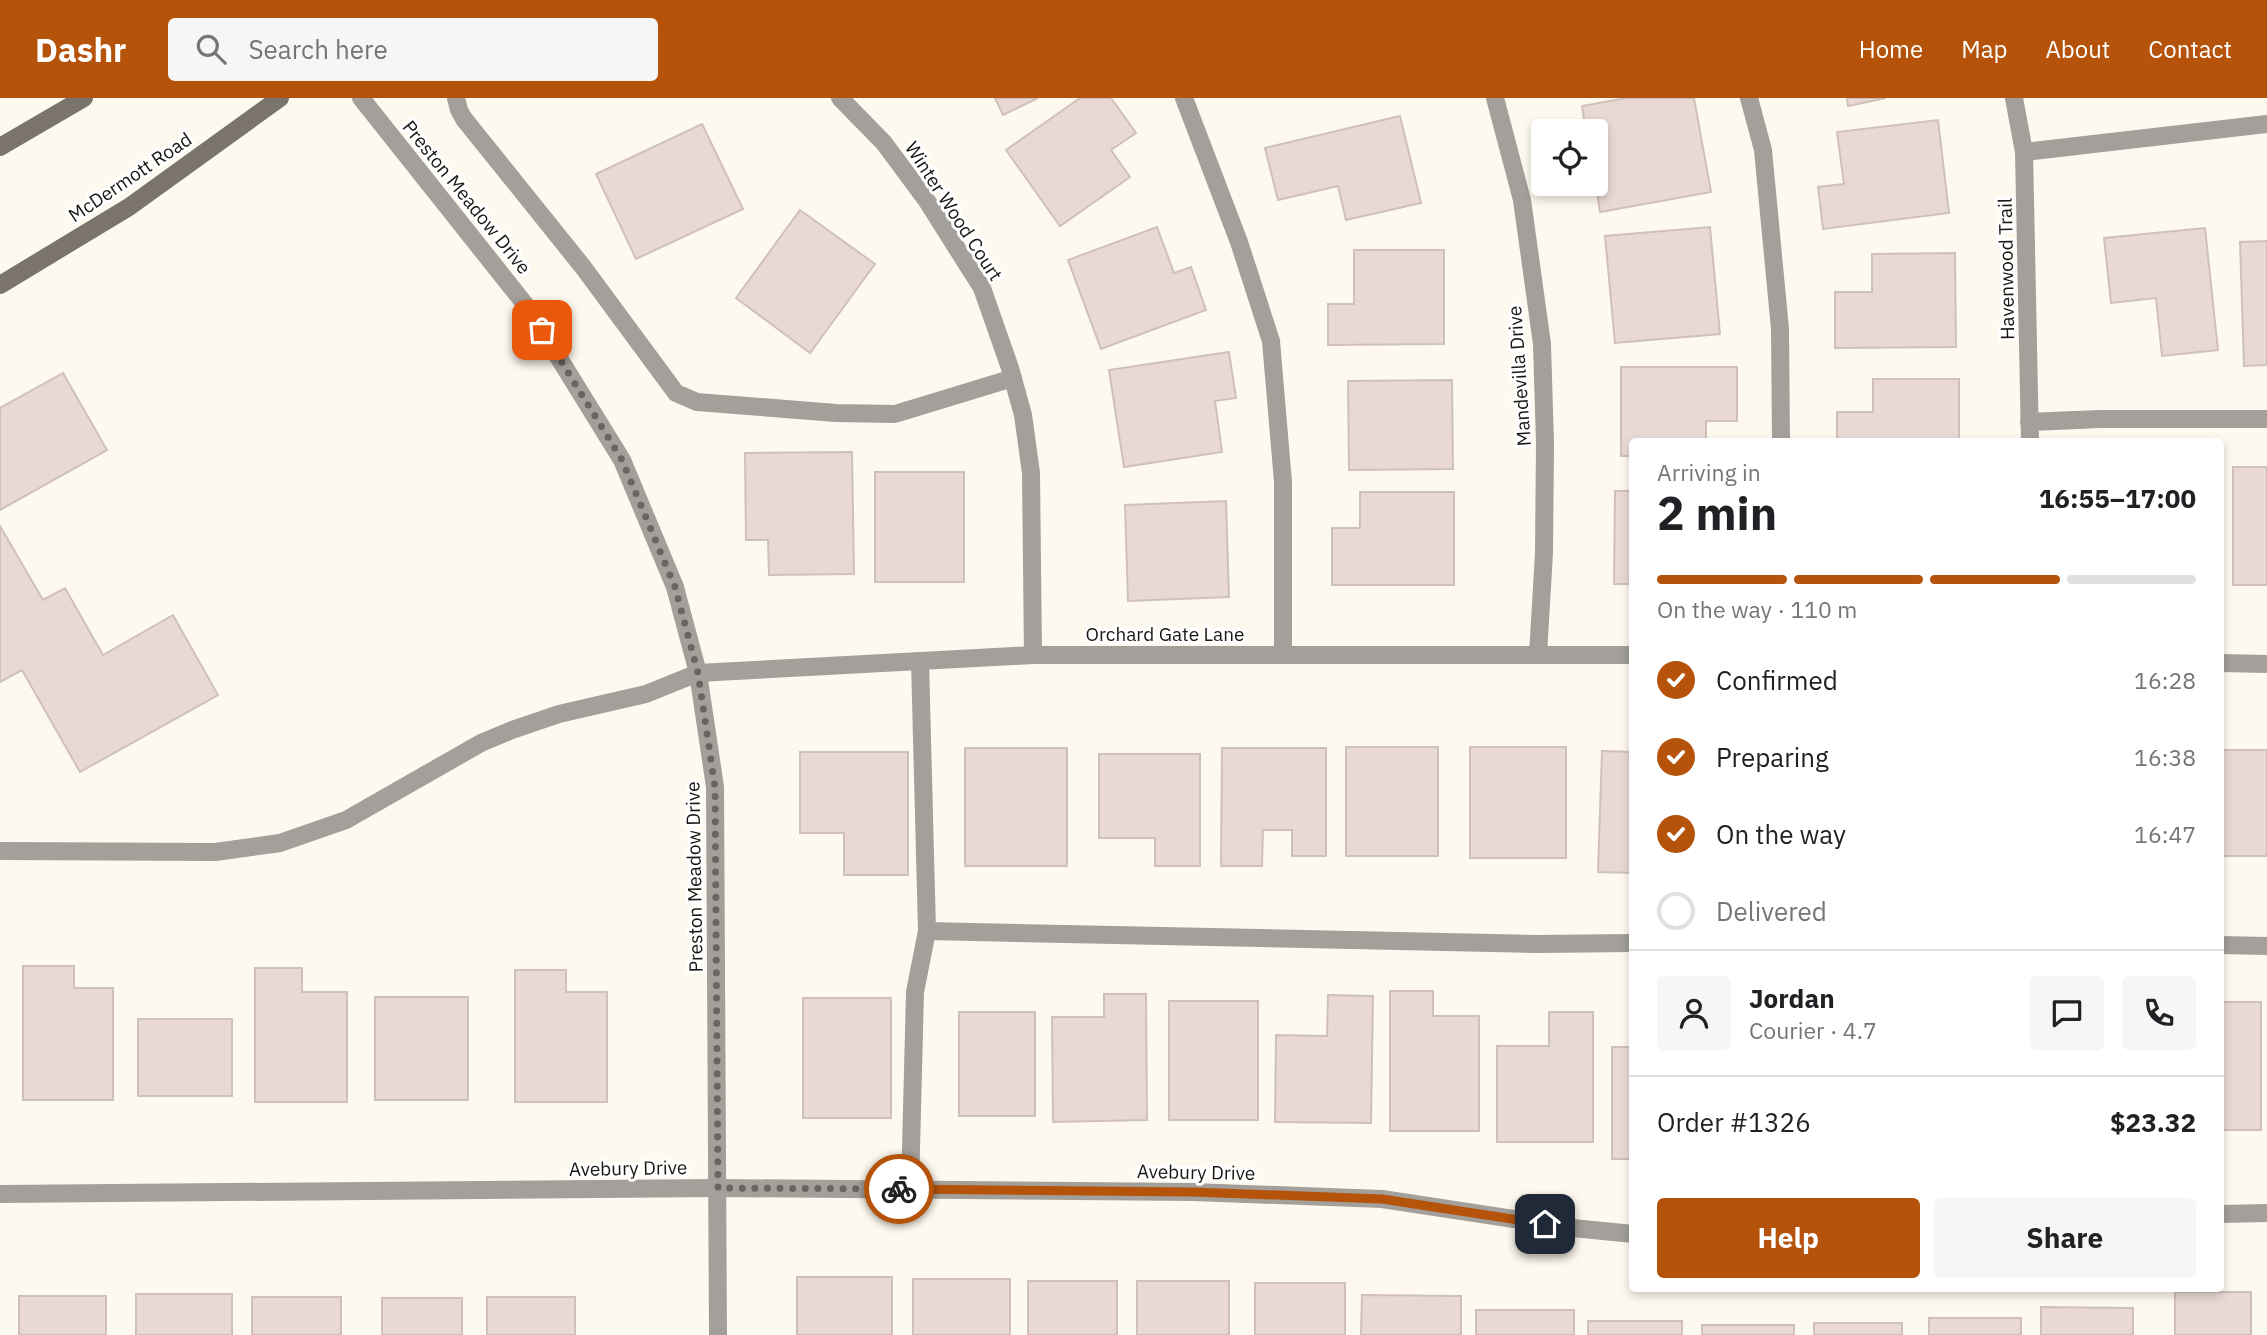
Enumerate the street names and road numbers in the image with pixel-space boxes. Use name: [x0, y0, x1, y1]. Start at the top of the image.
street label: Preston Meadow Drive: [398, 115, 536, 279]
street label: McDermott Road: [64, 127, 196, 227]
street label: Winter Wood Court: [900, 137, 1008, 285]
street label: Havenwood Trail: [1993, 198, 2019, 340]
street label: Mandevilla Drive: [1502, 305, 1536, 447]
street label: Orchard Gate Lane: [1086, 622, 1244, 646]
street label: Preston Meadow Drive: [680, 781, 708, 973]
street label: Avebury Drive: [569, 1155, 687, 1181]
street label: Avebury Drive: [1137, 1159, 1255, 1185]

